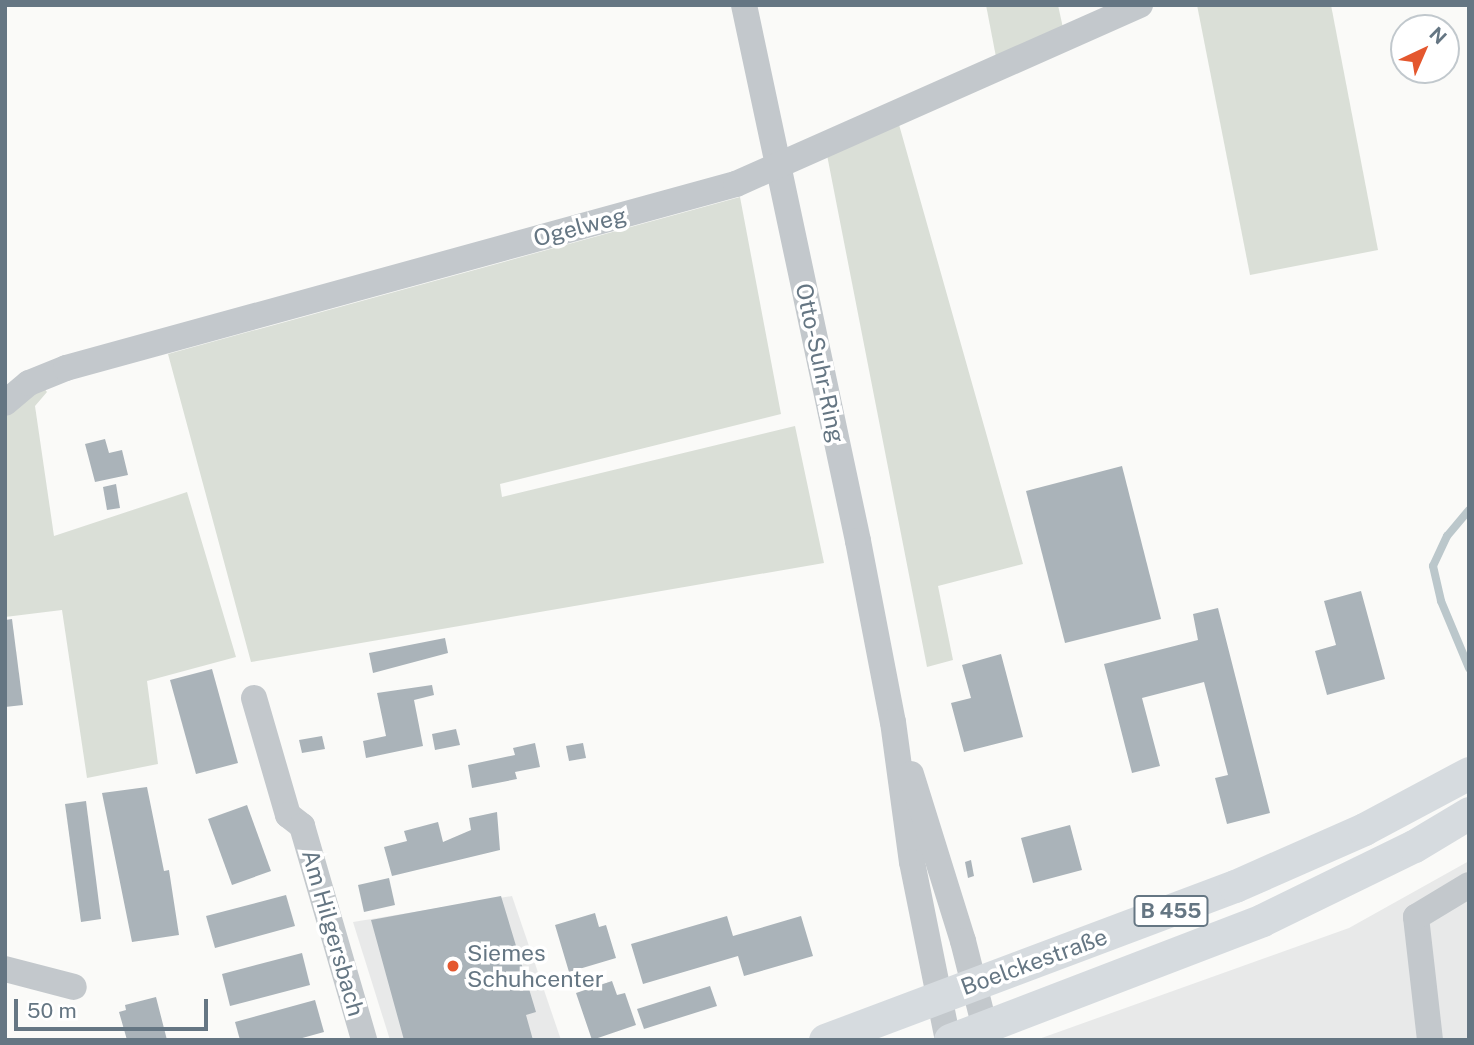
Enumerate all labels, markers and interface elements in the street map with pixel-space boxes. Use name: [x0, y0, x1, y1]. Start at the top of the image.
north arrow: [1390, 14, 1460, 84]
text: N: [1425, 22, 1451, 48]
street label: Ogelweg: [530, 201, 630, 253]
street label: Otto-Suhr-Ring: [790, 281, 850, 445]
street label: Am Hilgersbach: [296, 847, 370, 1019]
road number: B 455: [1132, 894, 1210, 928]
street label: Boelckestraße: [957, 923, 1111, 1001]
place label: Siemes Schuhcenter: [467, 939, 604, 993]
marker: Siemes Schuhcenter: [445, 958, 461, 974]
scale bar: [18, 986, 212, 1030]
text: 50 m: [27, 998, 77, 1023]

